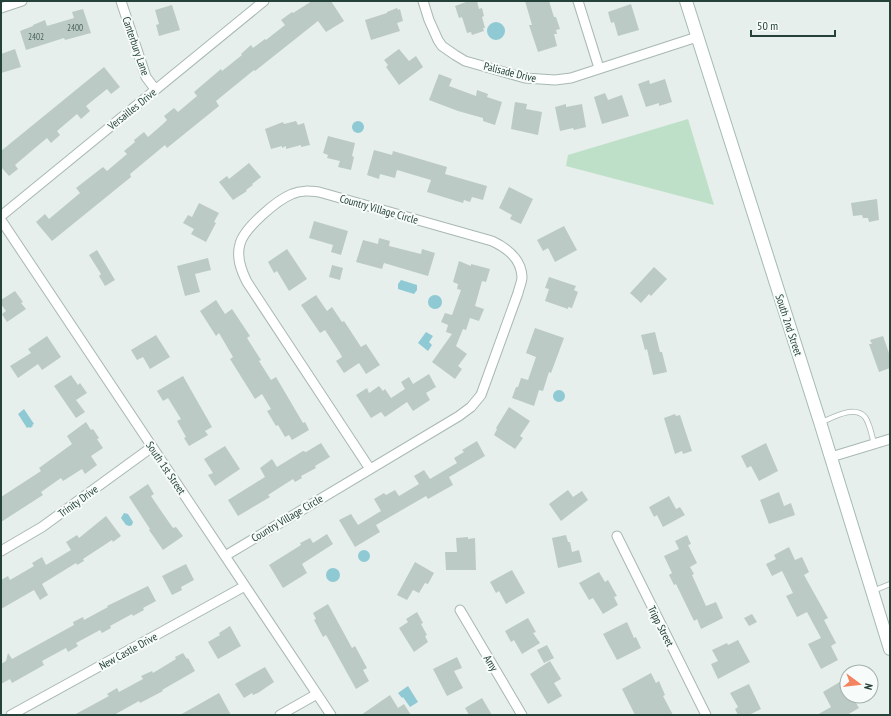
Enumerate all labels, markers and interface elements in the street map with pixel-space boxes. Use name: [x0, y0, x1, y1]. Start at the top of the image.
scale bar: [751, 12, 835, 38]
street label: Canterbury Lane: [119, 15, 153, 78]
text: 50 m: [757, 18, 778, 33]
house number: 2400: [67, 22, 83, 33]
house number: 2402: [28, 31, 44, 42]
street label: Palisade Drive: [482, 59, 538, 85]
street label: Versailles Drive: [104, 85, 159, 133]
street label: Country Village Circle: [338, 191, 420, 227]
street label: South 2nd Street: [772, 292, 806, 358]
street label: South 1st Street: [143, 439, 189, 497]
street label: Trinity Drive: [55, 482, 101, 520]
street label: Country Village Circle: [249, 491, 326, 545]
street label: Tripp Street: [645, 603, 677, 649]
street label: New Castle Drive: [96, 629, 160, 673]
street label: Amy: [481, 652, 502, 674]
north arrow: [839, 664, 879, 704]
text: N: [861, 682, 876, 691]

